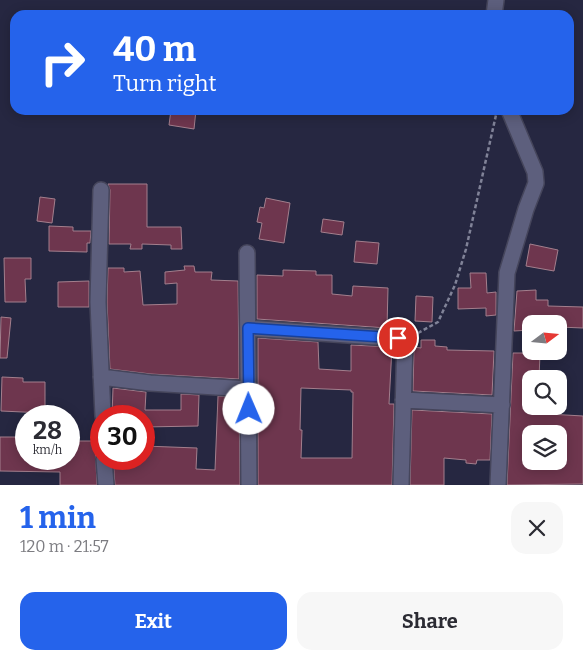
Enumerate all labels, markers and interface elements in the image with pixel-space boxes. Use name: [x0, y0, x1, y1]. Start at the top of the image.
text: 40 m: [113, 28, 196, 70]
icon: right: [30, 30, 95, 95]
text: Turn right: [113, 70, 216, 97]
north arrow: [522, 315, 568, 360]
map controls: [522, 315, 567, 470]
pin: [377, 317, 419, 359]
icon: arrive: [384, 324, 412, 352]
button: search: [522, 370, 567, 415]
position arrow: [222, 382, 274, 434]
speed limit sign: 30: [90, 405, 155, 470]
text: 28: [33, 416, 62, 446]
button: layers: [522, 425, 567, 470]
text: km/h: [33, 443, 62, 457]
text: 1 min: [20, 500, 96, 536]
button: close: [511, 502, 563, 554]
text: 120 m · 21:57: [20, 537, 109, 556]
button: Exit: [20, 592, 287, 650]
button: Share: [297, 592, 563, 650]

